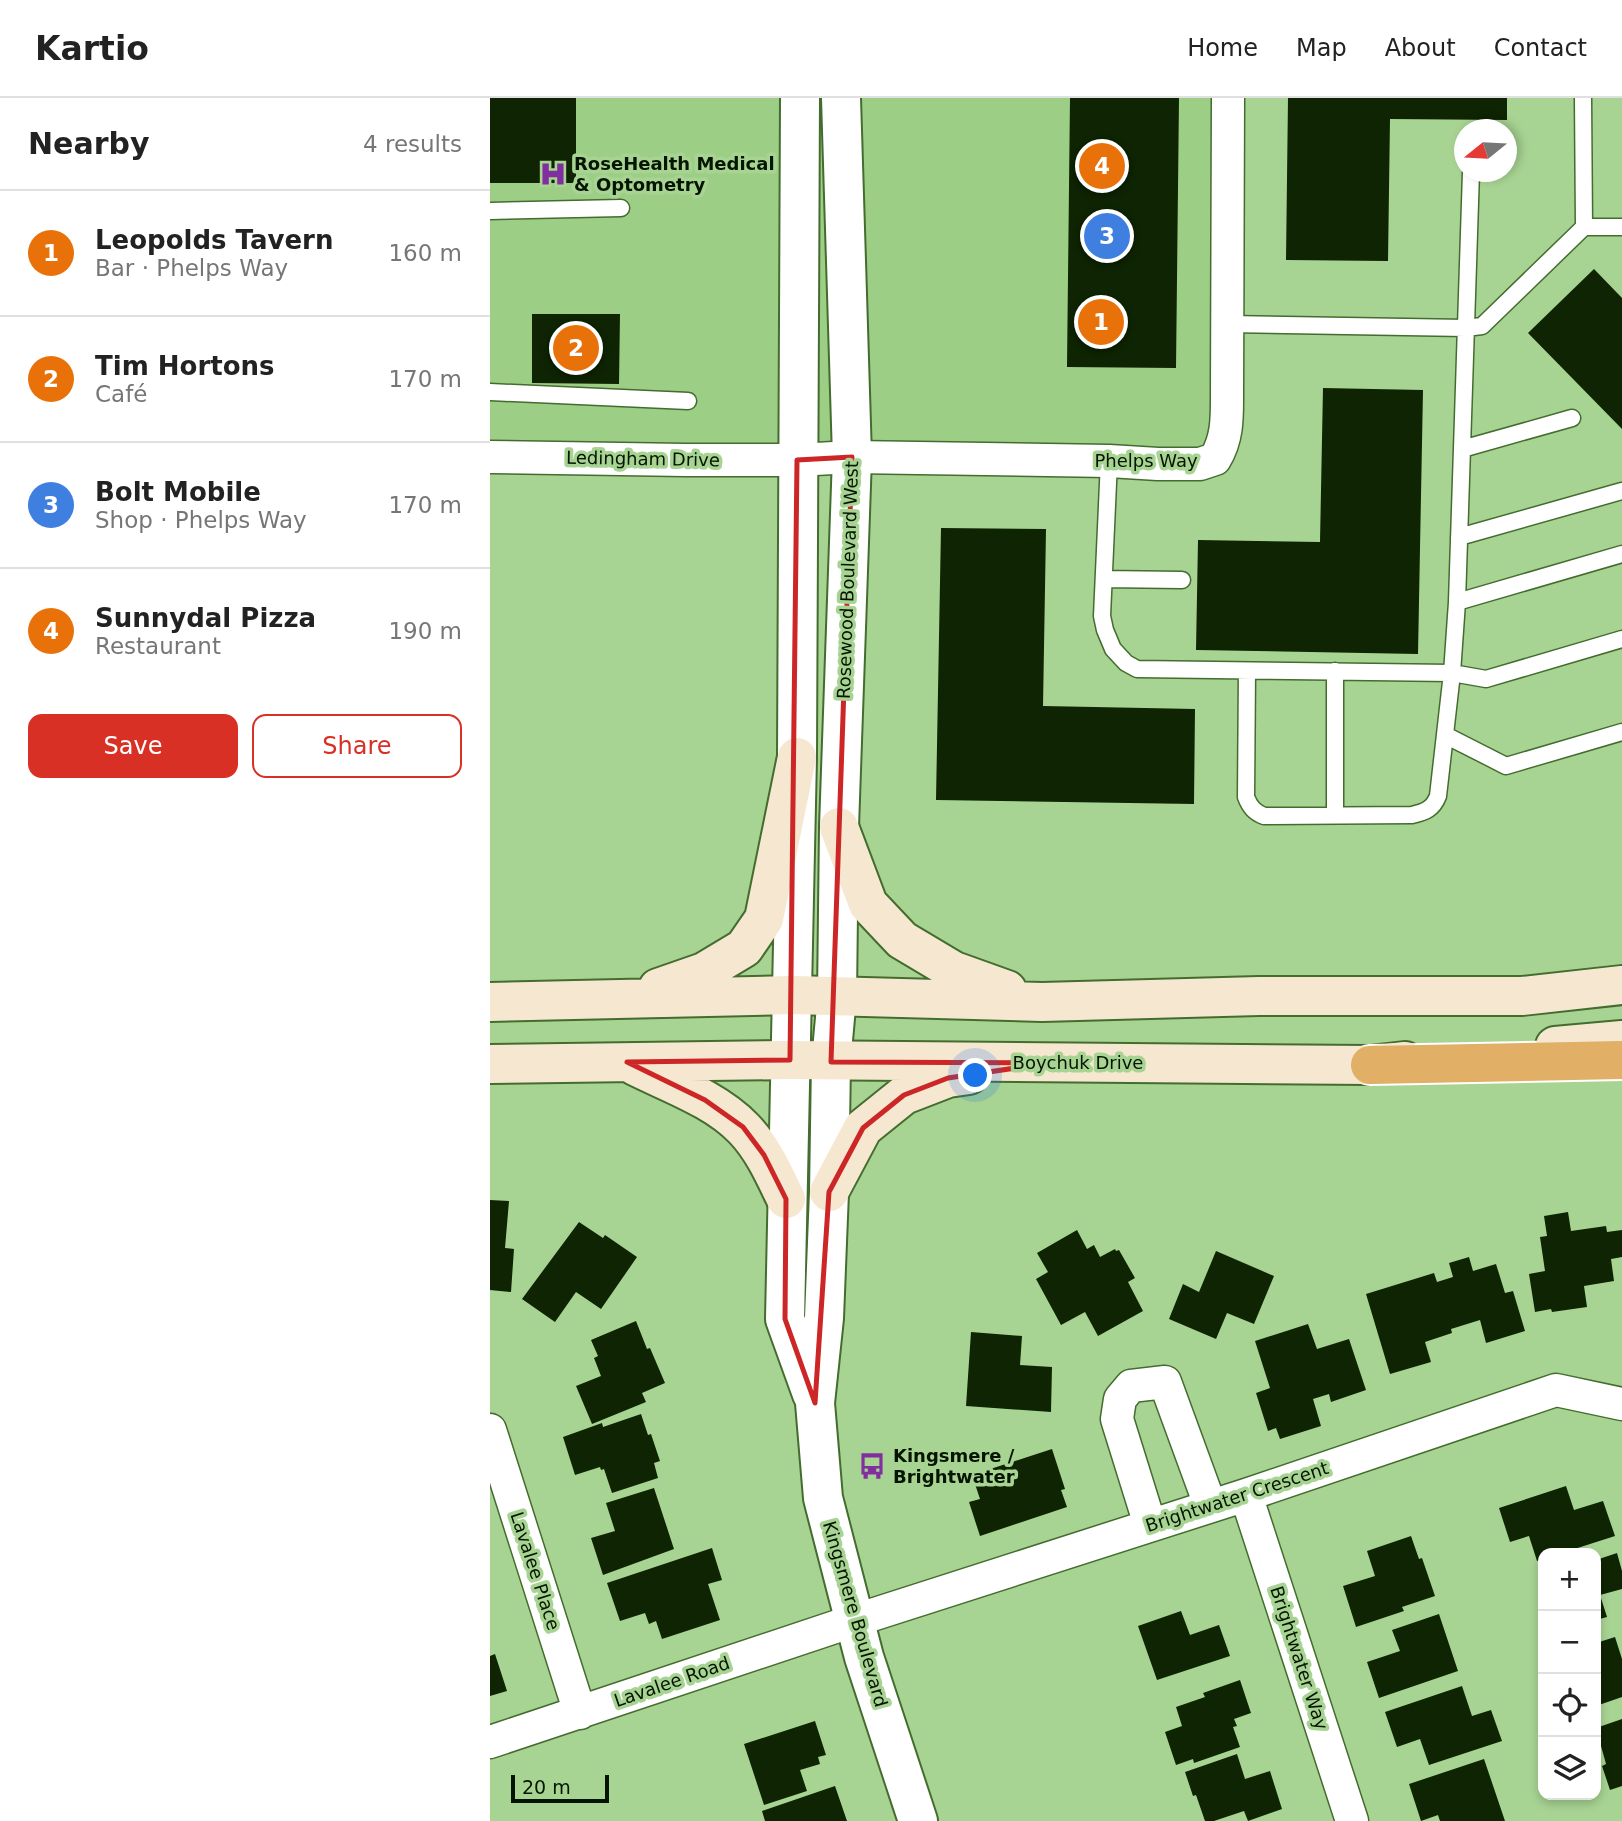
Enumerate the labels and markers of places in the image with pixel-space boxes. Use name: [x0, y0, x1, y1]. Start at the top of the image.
pin: 4: [1079, 140, 1125, 192]
place label: RoseHealth Medical & Optometry: [574, 153, 775, 195]
hospital icon: RoseHealth Medical & Optometry: [538, 159, 568, 189]
pin: 3: [1084, 210, 1130, 262]
pin: 1: [1078, 296, 1124, 348]
pin: 2: [553, 322, 599, 374]
place label: Kingsmere / Brightwater: [893, 1445, 1015, 1487]
bus stop icon: Kingsmere / Brightwater: [857, 1451, 887, 1481]

